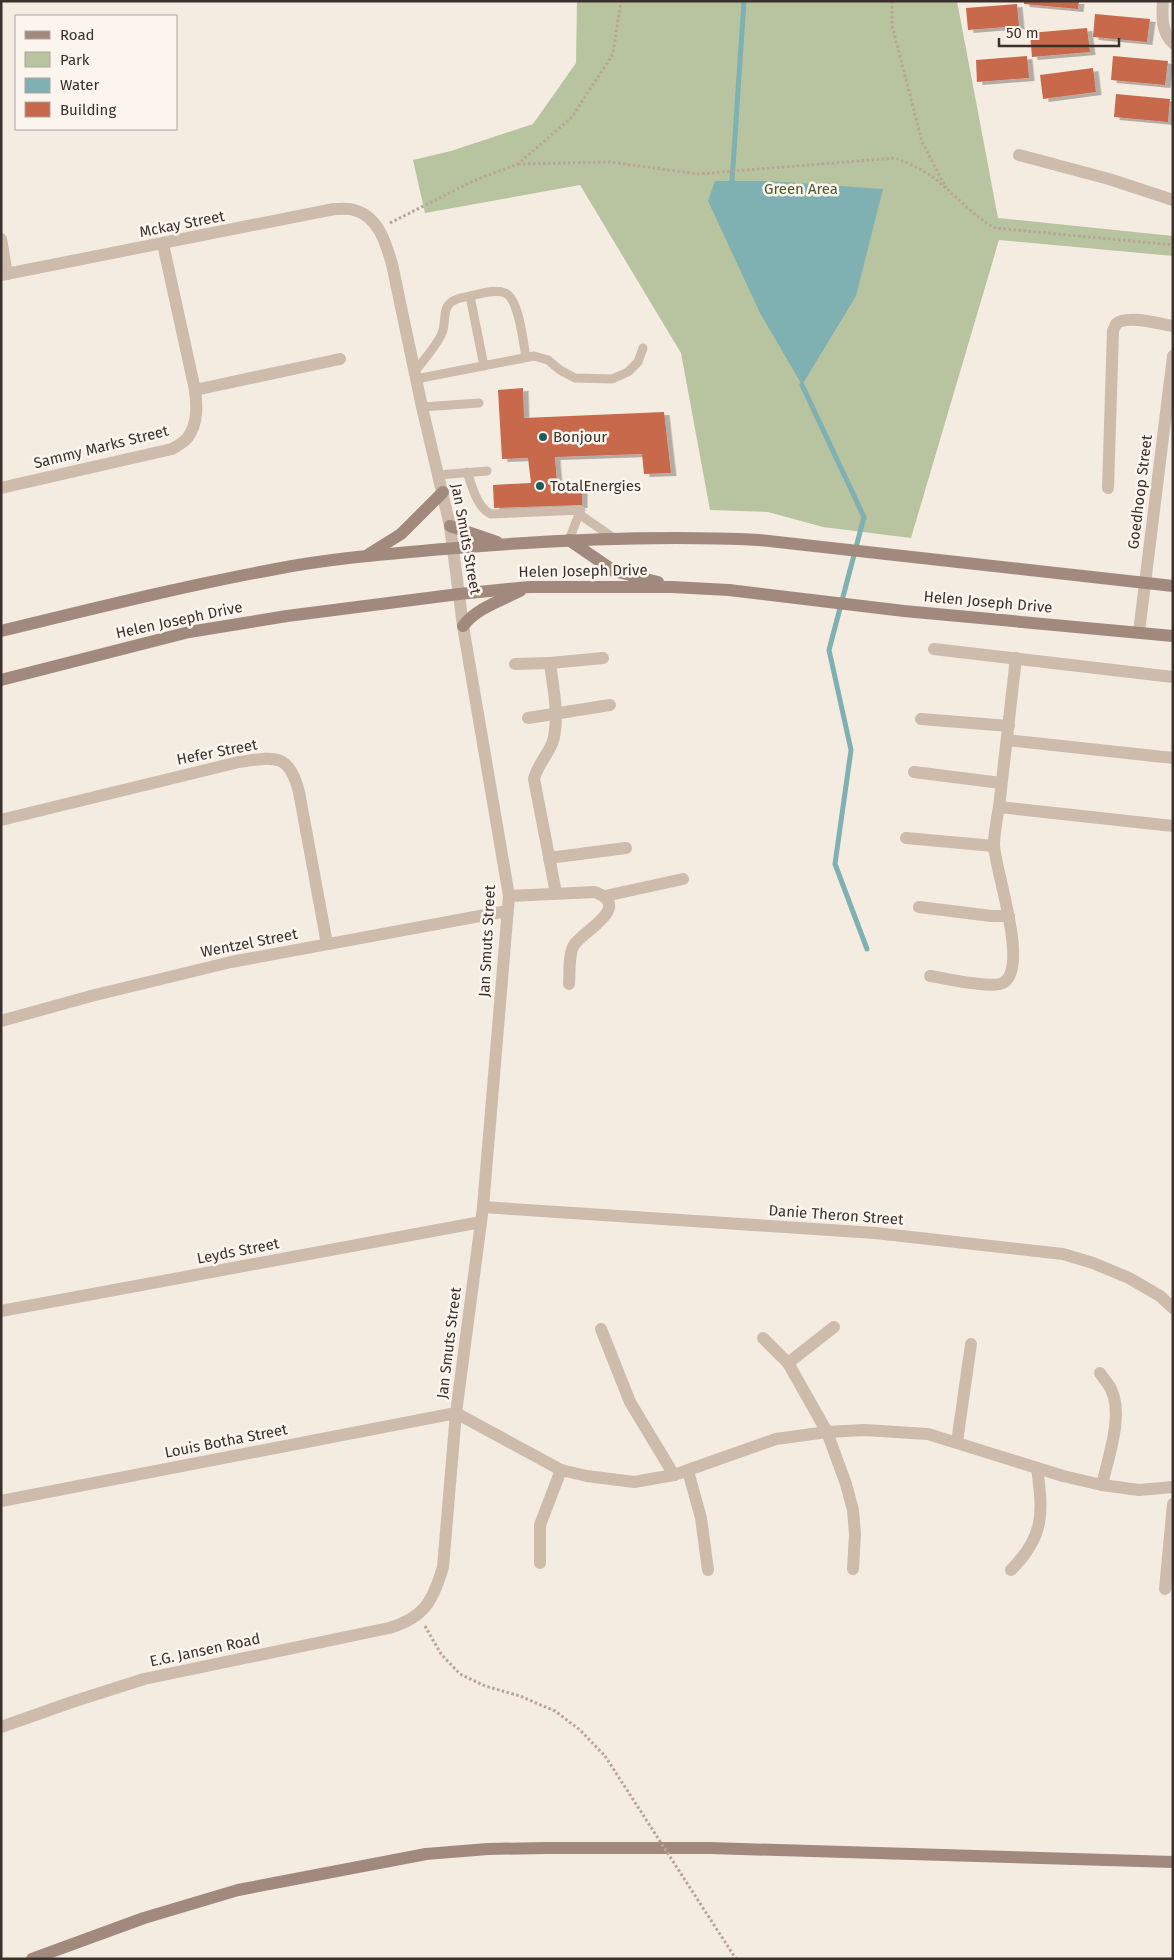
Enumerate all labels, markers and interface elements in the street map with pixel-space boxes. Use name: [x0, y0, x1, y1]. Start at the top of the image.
legend: [15, 15, 178, 130]
scale bar: [999, 15, 1119, 47]
text: 50 m: [1006, 24, 1039, 42]
text: Road: [60, 26, 95, 44]
text: Park: [60, 51, 90, 69]
text: Water: [60, 76, 99, 94]
text: Building: [60, 101, 116, 119]
park label: Green Area: [764, 180, 838, 198]
street label: Mckay Street: [138, 207, 227, 241]
street label: Sammy Marks Street: [32, 421, 171, 472]
place label: Bonjour: [553, 428, 607, 446]
marker: Bonjour: [537, 431, 549, 443]
street label: Goedhoop Street: [1124, 433, 1156, 550]
place label: TotalEnergies: [550, 477, 641, 495]
marker: TotalEnergies: [534, 480, 546, 492]
street label: Jan Smuts Street: [447, 482, 485, 596]
street label: Helen Joseph Drive: [518, 561, 648, 581]
street label: Helen Joseph Drive: [923, 587, 1053, 617]
street label: Helen Joseph Drive: [114, 598, 244, 642]
street label: Hefer Street: [175, 735, 259, 769]
street label: Jan Smuts Street: [475, 884, 499, 998]
street label: Wentzel Street: [199, 925, 300, 961]
street label: Danie Theron Street: [768, 1201, 905, 1229]
street label: Leyds Street: [195, 1234, 281, 1268]
street label: Jan Smuts Street: [433, 1286, 465, 1400]
street label: Louis Botha Street: [163, 1420, 289, 1462]
street label: E.G. Jansen Road: [148, 1630, 262, 1670]

